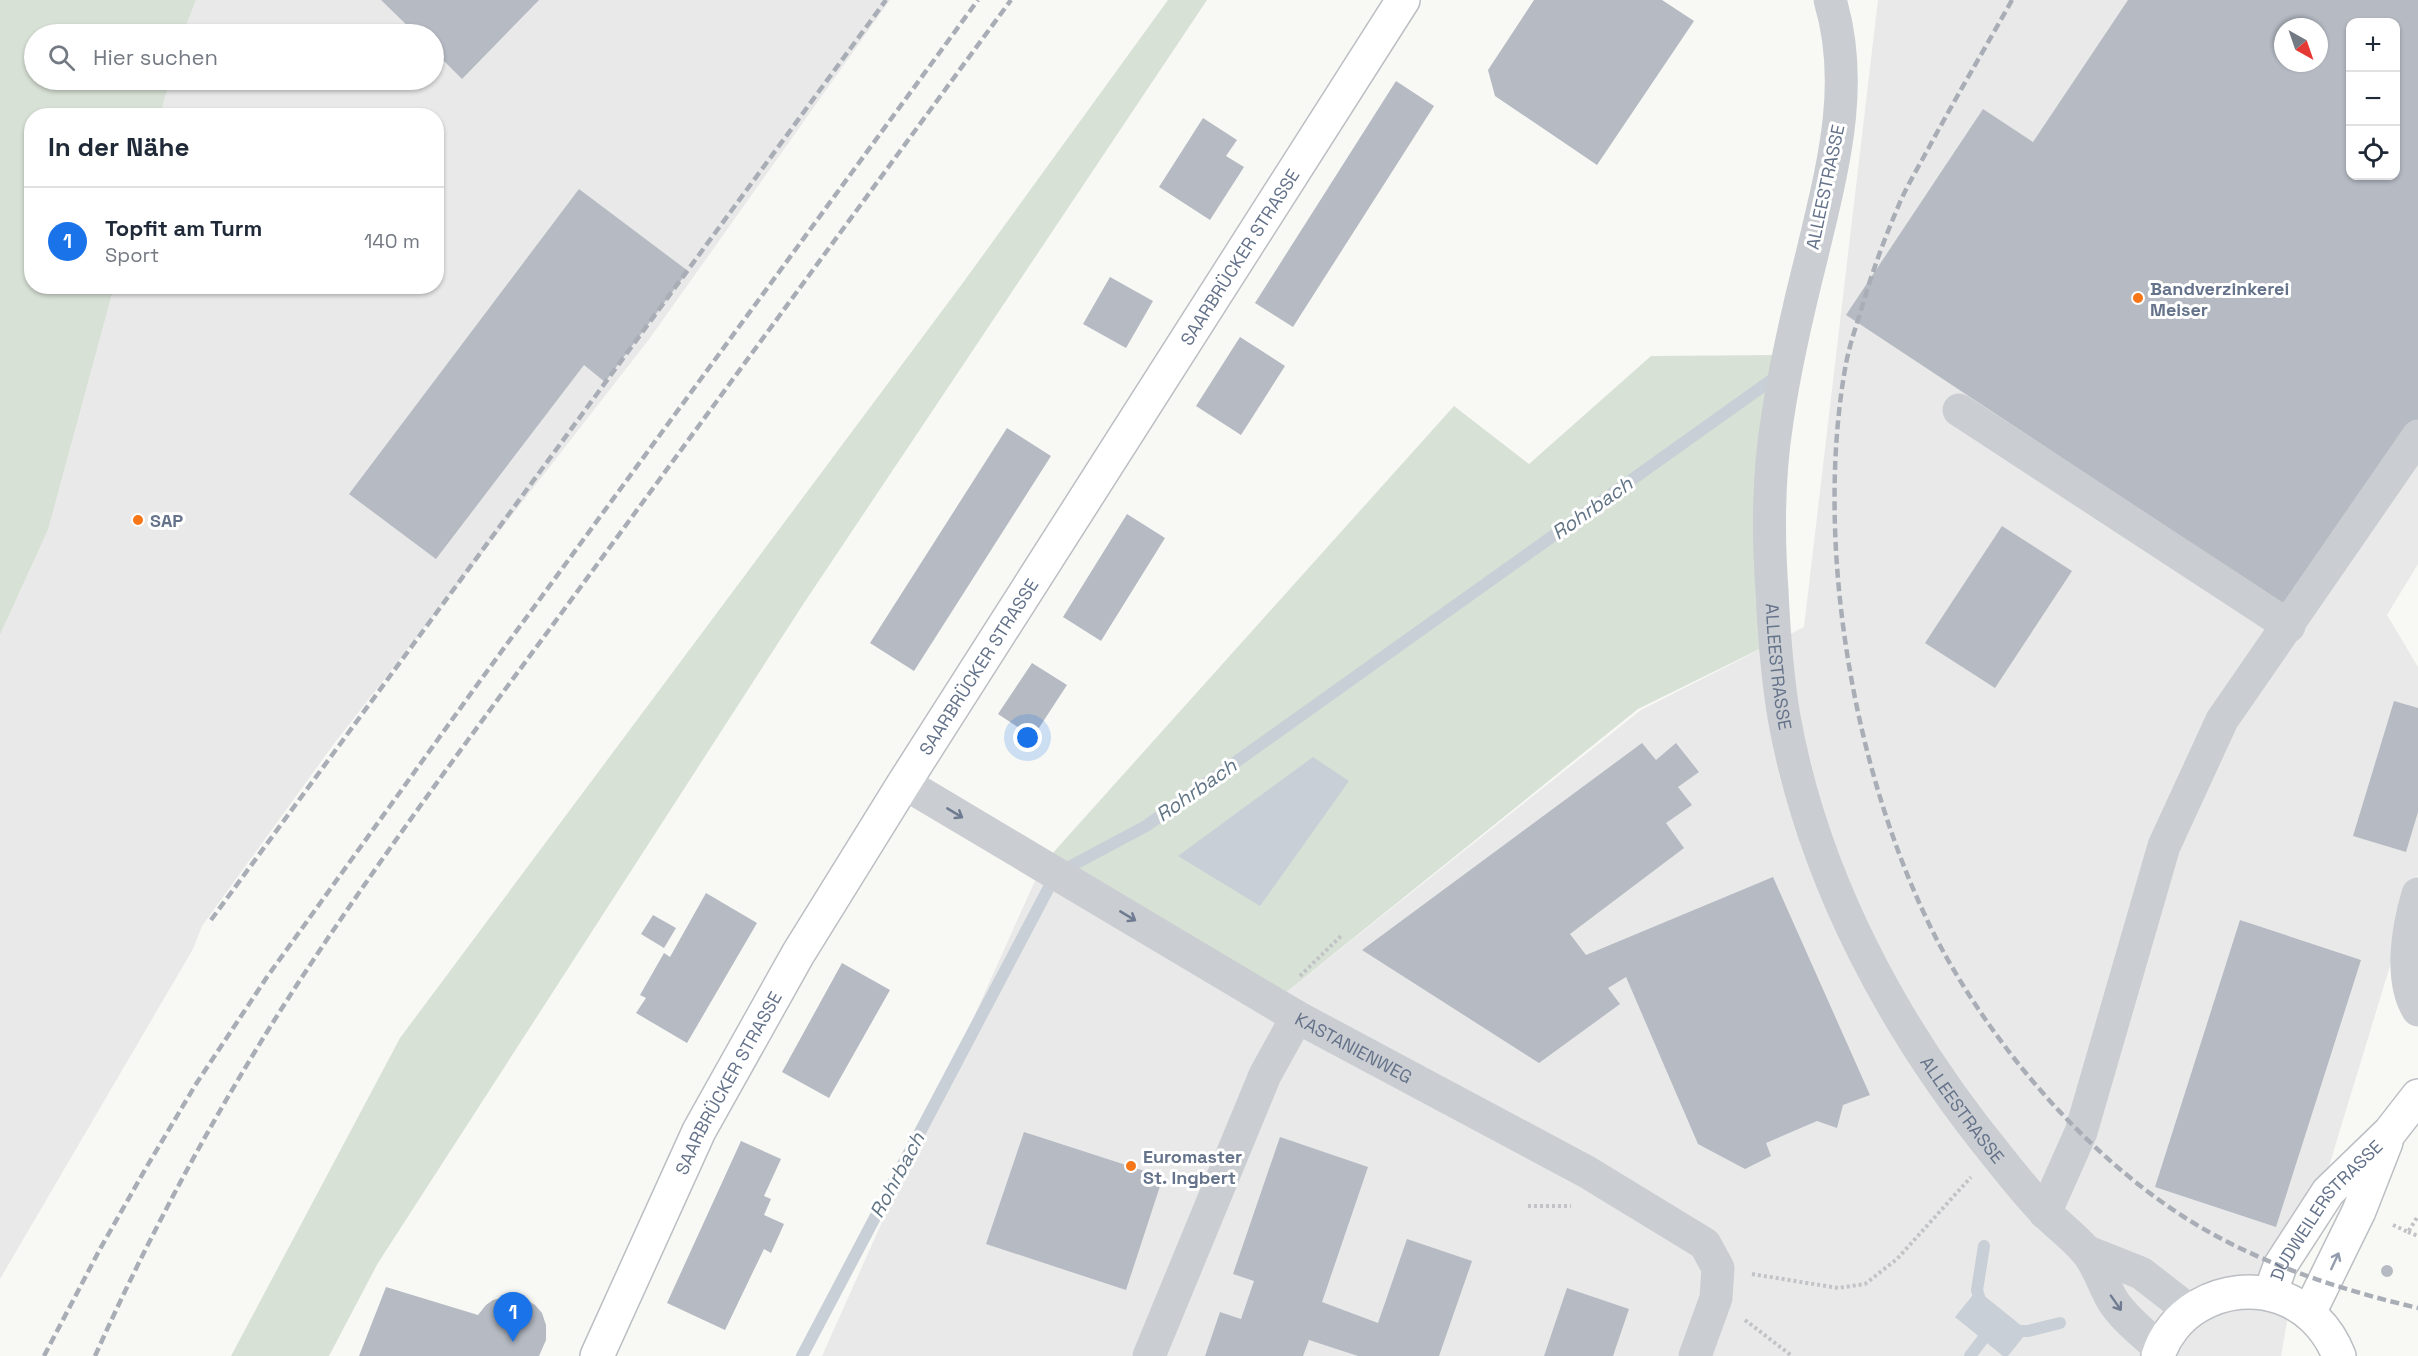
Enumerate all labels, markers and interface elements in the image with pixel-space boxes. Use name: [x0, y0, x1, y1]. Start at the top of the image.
north arrow: [2274, 18, 2328, 72]
map controls: [2346, 18, 2400, 180]
button: +: [2346, 18, 2400, 72]
search box: [24, 24, 444, 90]
icon: search: [45, 41, 78, 74]
text: Hier suchen: [93, 43, 218, 71]
button: −: [2346, 72, 2400, 126]
street label: ALLEESTRASSE: [1801, 122, 1849, 252]
button: locate: [2346, 126, 2400, 180]
text: In der Nähe: [48, 130, 189, 164]
street label: SAARBRÜCKER STRASSE: [1175, 164, 1304, 349]
text: Topfit am Turm: [105, 214, 262, 242]
text: 1: [63, 228, 72, 254]
text: 140 m: [364, 228, 420, 254]
text: Sport: [105, 242, 159, 268]
place label: Bandverzinkerei Meiser: [2150, 277, 2289, 321]
marker: Bandverzinkerei Meiser: [2131, 291, 2145, 305]
water label: Rohrbach: [1546, 470, 1638, 545]
place label: SAP: [150, 509, 183, 532]
marker: SAP: [131, 513, 145, 527]
street label: SAARBRÜCKER STRASSE: [913, 574, 1043, 759]
street label: ALLEESTRASSE: [1761, 603, 1798, 732]
your location: [1013, 723, 1042, 752]
water label: Rohrbach: [1150, 752, 1242, 827]
one-way arrow: [946, 807, 963, 819]
one-way arrow: [1119, 910, 1136, 922]
street label: SAARBRÜCKER STRASSE: [669, 987, 786, 1178]
street label: KASTANIENWEG: [1291, 1007, 1417, 1088]
street label: ALLEESTRASSE: [1916, 1052, 2010, 1168]
water label: Rohrbach: [864, 1127, 931, 1222]
street label: DUDWEILERSTRASSE: [2264, 1135, 2387, 1283]
place label: Euromaster St. Ingbert: [1143, 1145, 1242, 1189]
marker: Euromaster St. Ingbert: [1124, 1159, 1138, 1173]
one-way arrow: [2329, 1252, 2341, 1270]
pin: 1: [494, 1292, 532, 1342]
one-way arrow: [2110, 1294, 2122, 1310]

